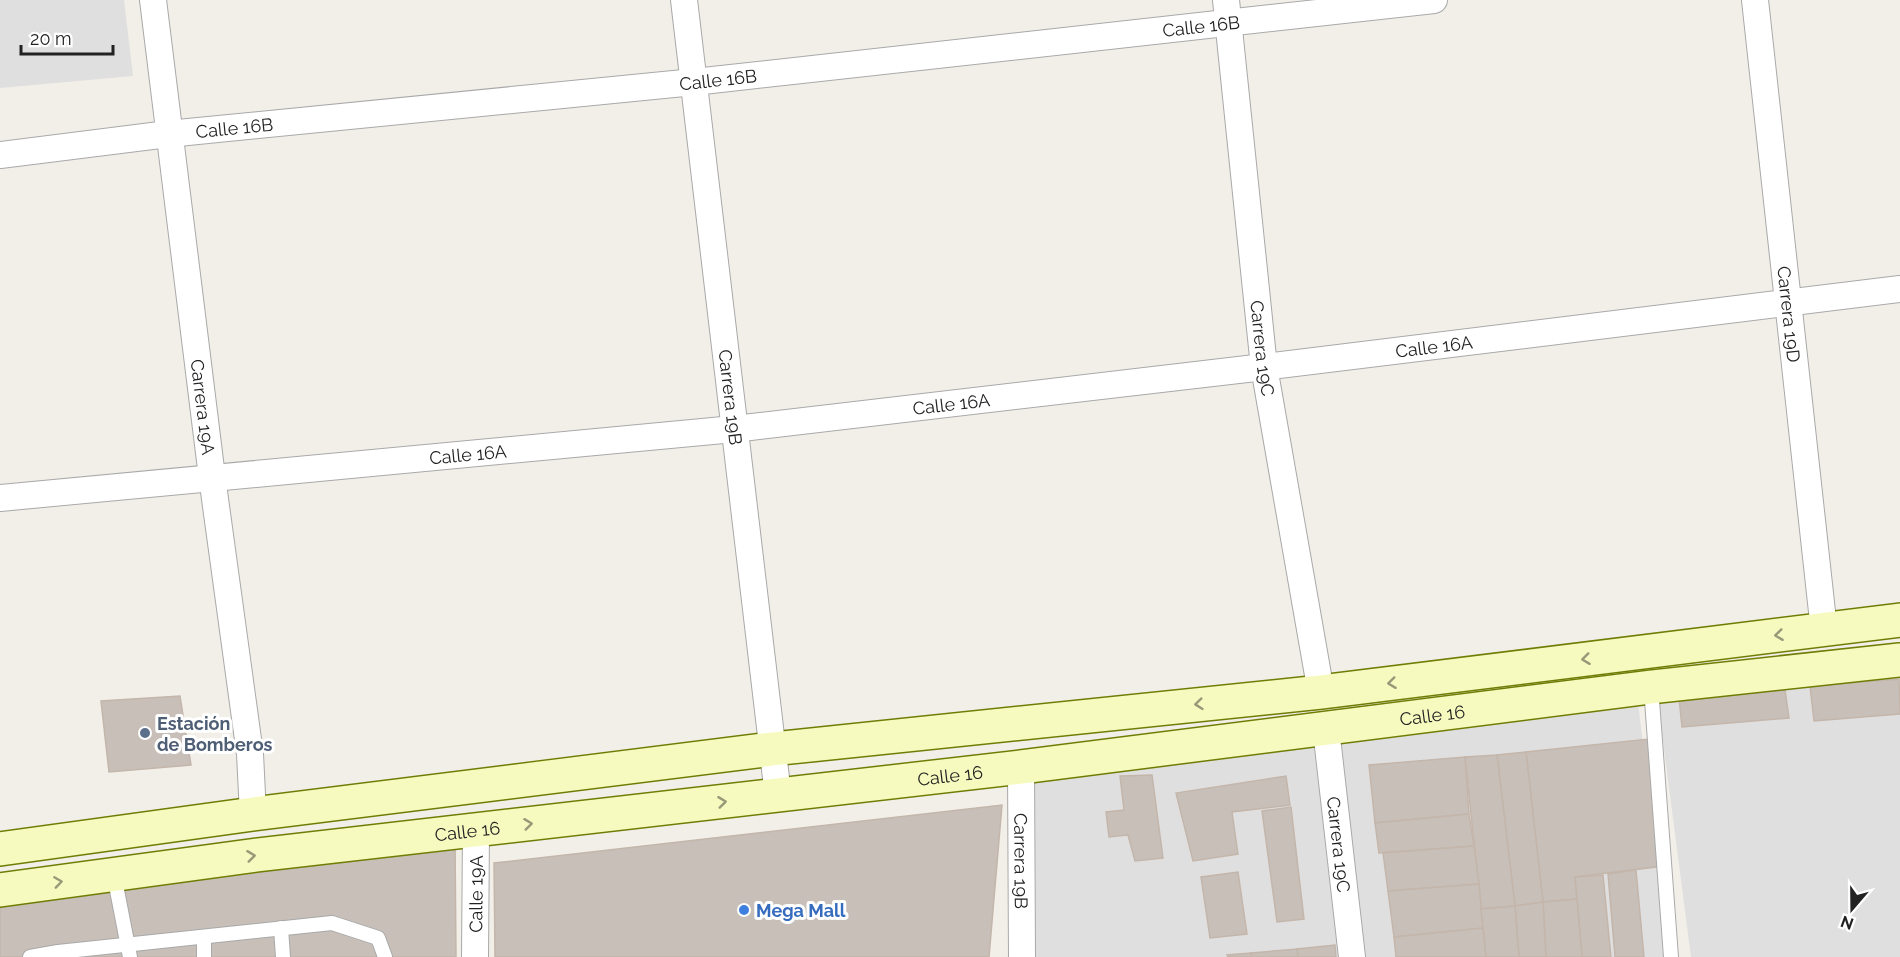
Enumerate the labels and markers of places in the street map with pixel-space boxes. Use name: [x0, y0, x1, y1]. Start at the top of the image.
place label: Estación de Bomberos: [157, 713, 273, 755]
marker: Estación de Bomberos: [138, 726, 152, 740]
place label: Mega Mall: [756, 900, 846, 921]
marker: Mega Mall: [737, 903, 751, 917]

